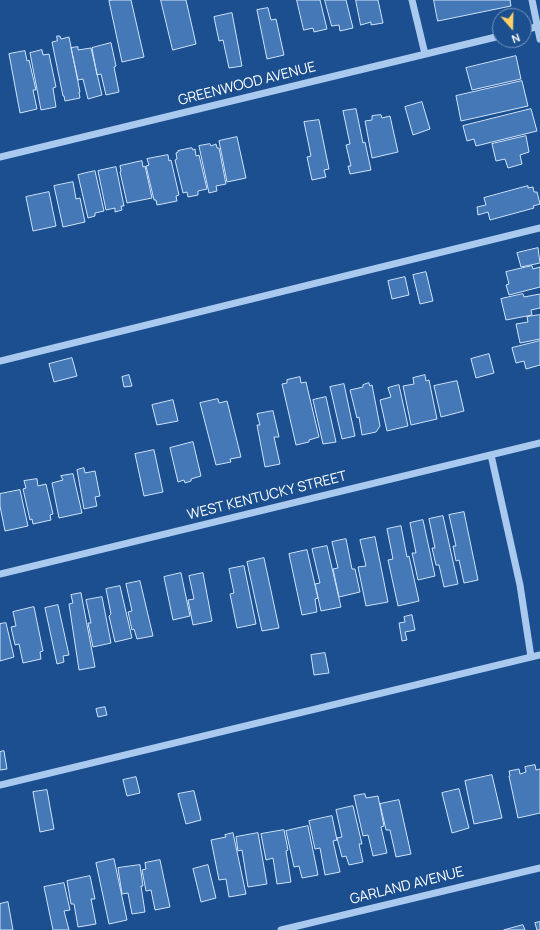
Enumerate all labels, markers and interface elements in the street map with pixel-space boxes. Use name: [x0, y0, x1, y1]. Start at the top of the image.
north arrow: [492, 8, 532, 48]
text: N: [510, 30, 522, 47]
street label: GREENWOOD AVENUE: [176, 59, 318, 109]
street label: WEST KENTUCKY STREET: [186, 468, 348, 524]
street label: GARLAND AVENUE: [348, 864, 466, 908]

